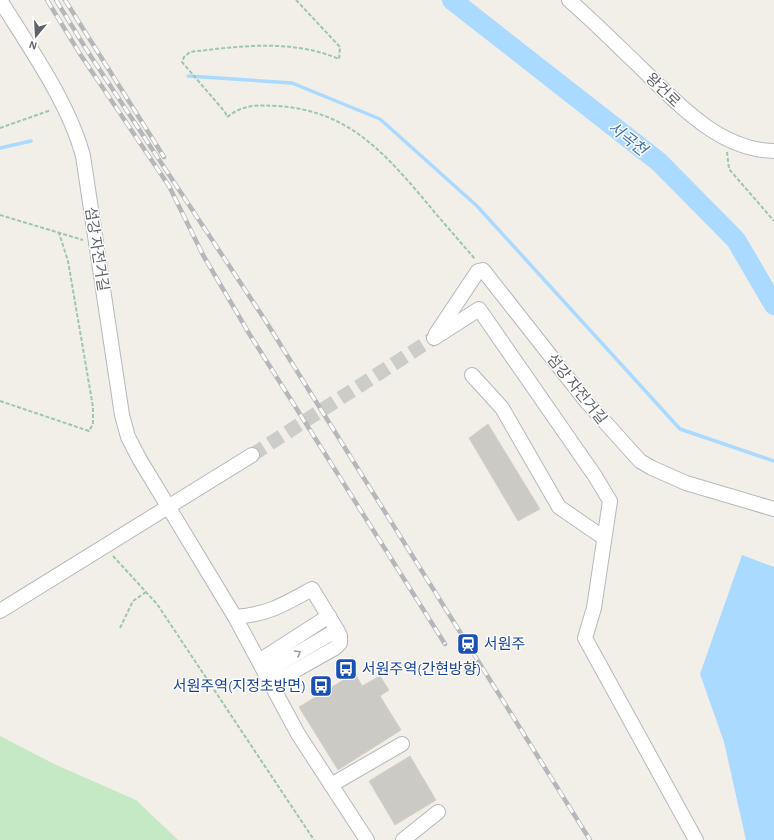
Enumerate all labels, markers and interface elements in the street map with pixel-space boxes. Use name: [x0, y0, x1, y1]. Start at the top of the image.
north arrow: [16, 16, 56, 56]
text: N: [28, 39, 38, 51]
street label: 왕건로: [643, 70, 683, 110]
water label: 서곡천: [605, 118, 652, 160]
street label: 섬강 자전거길: [82, 206, 112, 292]
street label: 섬강 자전거길: [544, 351, 610, 427]
station icon: 서원주: [455, 631, 481, 657]
place label: 서원주: [484, 636, 525, 652]
one-way arrow: [294, 650, 301, 657]
bus stop icon: 서원주역(간현방향): [333, 656, 359, 682]
place label: 서원주역(간현방향): [362, 660, 481, 677]
bus stop icon: 서원주역(지정초방면): [308, 673, 334, 699]
place label: 서원주역(지정초방면): [173, 678, 306, 694]

